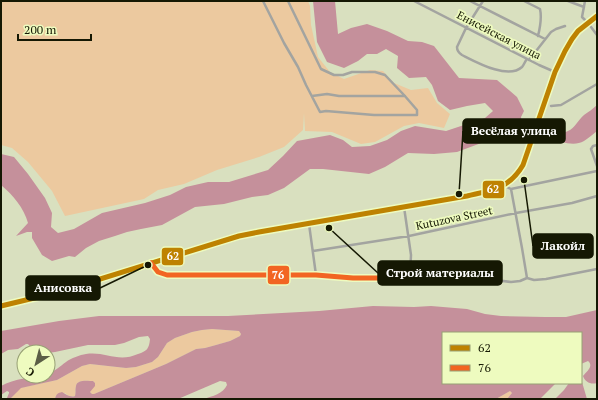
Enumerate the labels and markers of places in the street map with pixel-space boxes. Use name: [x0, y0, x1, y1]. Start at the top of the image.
callout: Весёлая улица: [463, 119, 565, 143]
callout: Лакойл: [533, 234, 593, 258]
callout: Строй материалы: [378, 261, 502, 285]
callout: Анисовка: [26, 276, 100, 300]

